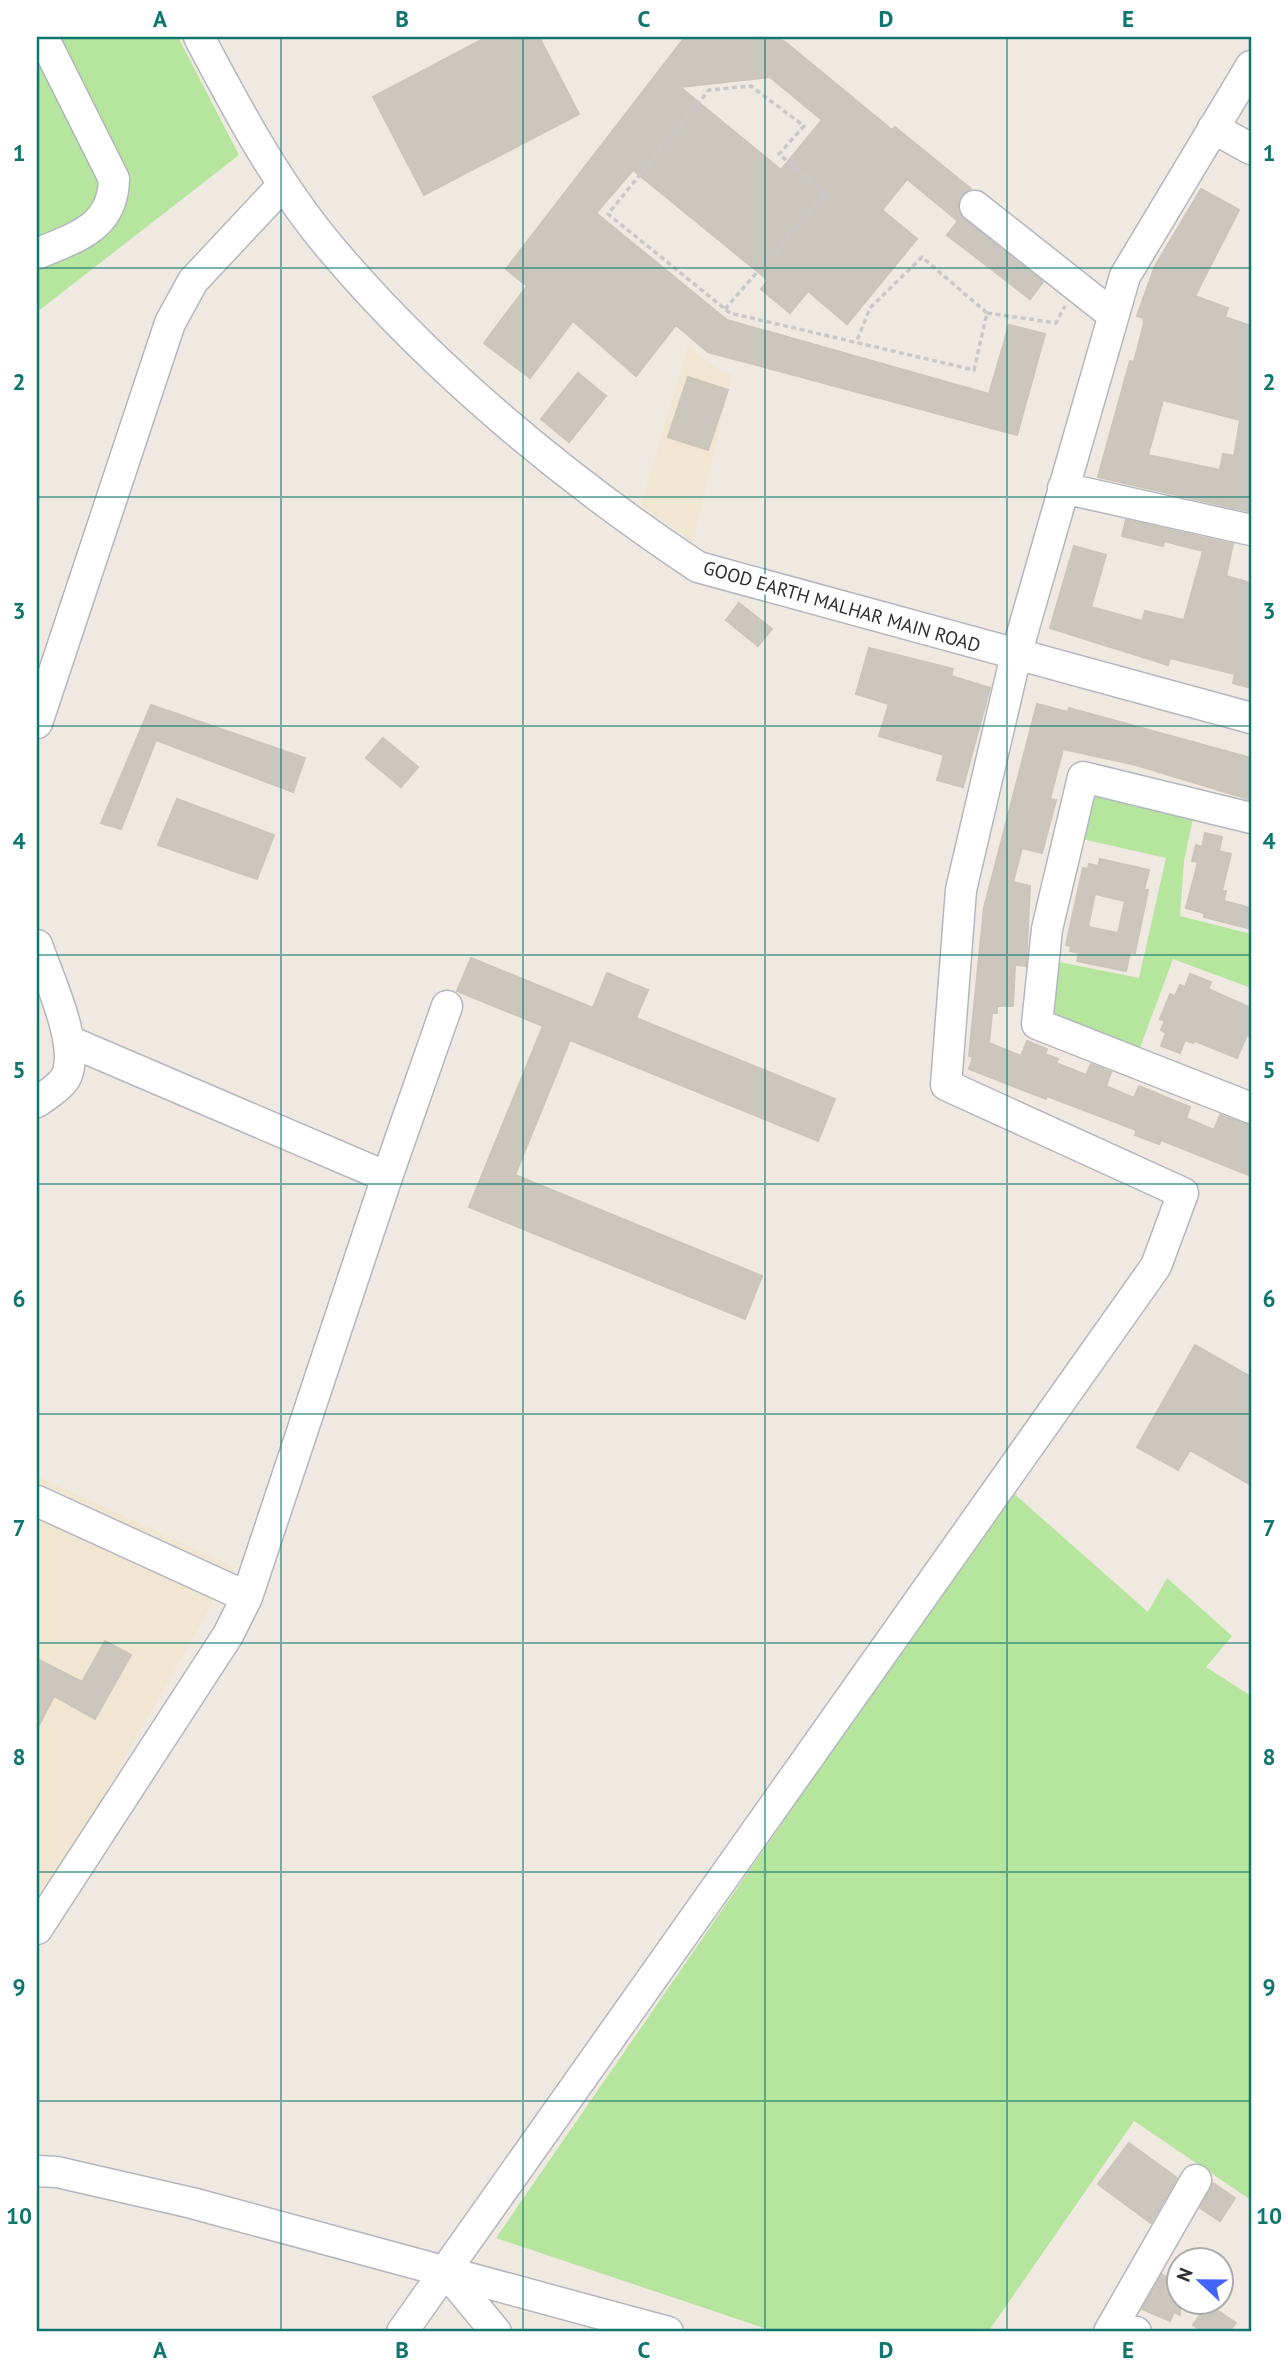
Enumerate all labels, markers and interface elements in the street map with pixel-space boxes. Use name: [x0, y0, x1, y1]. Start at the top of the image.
text: A: [153, 4, 167, 33]
text: B: [395, 4, 409, 33]
text: C: [638, 4, 651, 33]
text: D: [879, 4, 893, 33]
text: E: [1122, 4, 1134, 33]
text: 1: [12, 138, 26, 167]
text: 1: [1262, 138, 1276, 167]
text: 2: [12, 367, 26, 396]
text: 2: [1262, 367, 1276, 396]
street label: GOOD EARTH MALHAR MAIN ROAD: [701, 555, 983, 657]
text: 3: [12, 596, 26, 625]
text: 3: [1262, 596, 1276, 625]
text: 4: [12, 826, 26, 855]
text: 4: [1262, 826, 1276, 855]
text: 5: [12, 1055, 26, 1084]
text: 5: [1262, 1055, 1276, 1084]
text: 6: [12, 1284, 26, 1313]
text: 6: [1262, 1284, 1276, 1313]
text: 7: [12, 1513, 26, 1542]
text: 7: [1262, 1513, 1276, 1542]
text: 8: [12, 1742, 26, 1771]
text: 8: [1262, 1742, 1276, 1771]
text: 9: [12, 1972, 26, 2001]
text: 9: [1262, 1972, 1276, 2001]
text: 10: [6, 2201, 32, 2230]
text: 10: [1256, 2201, 1282, 2230]
north arrow: [1166, 2246, 1236, 2316]
text: N: [1171, 2264, 1198, 2285]
text: A: [153, 2335, 167, 2364]
text: B: [395, 2335, 409, 2364]
text: C: [638, 2335, 651, 2364]
text: D: [879, 2335, 893, 2364]
text: E: [1122, 2335, 1134, 2364]

